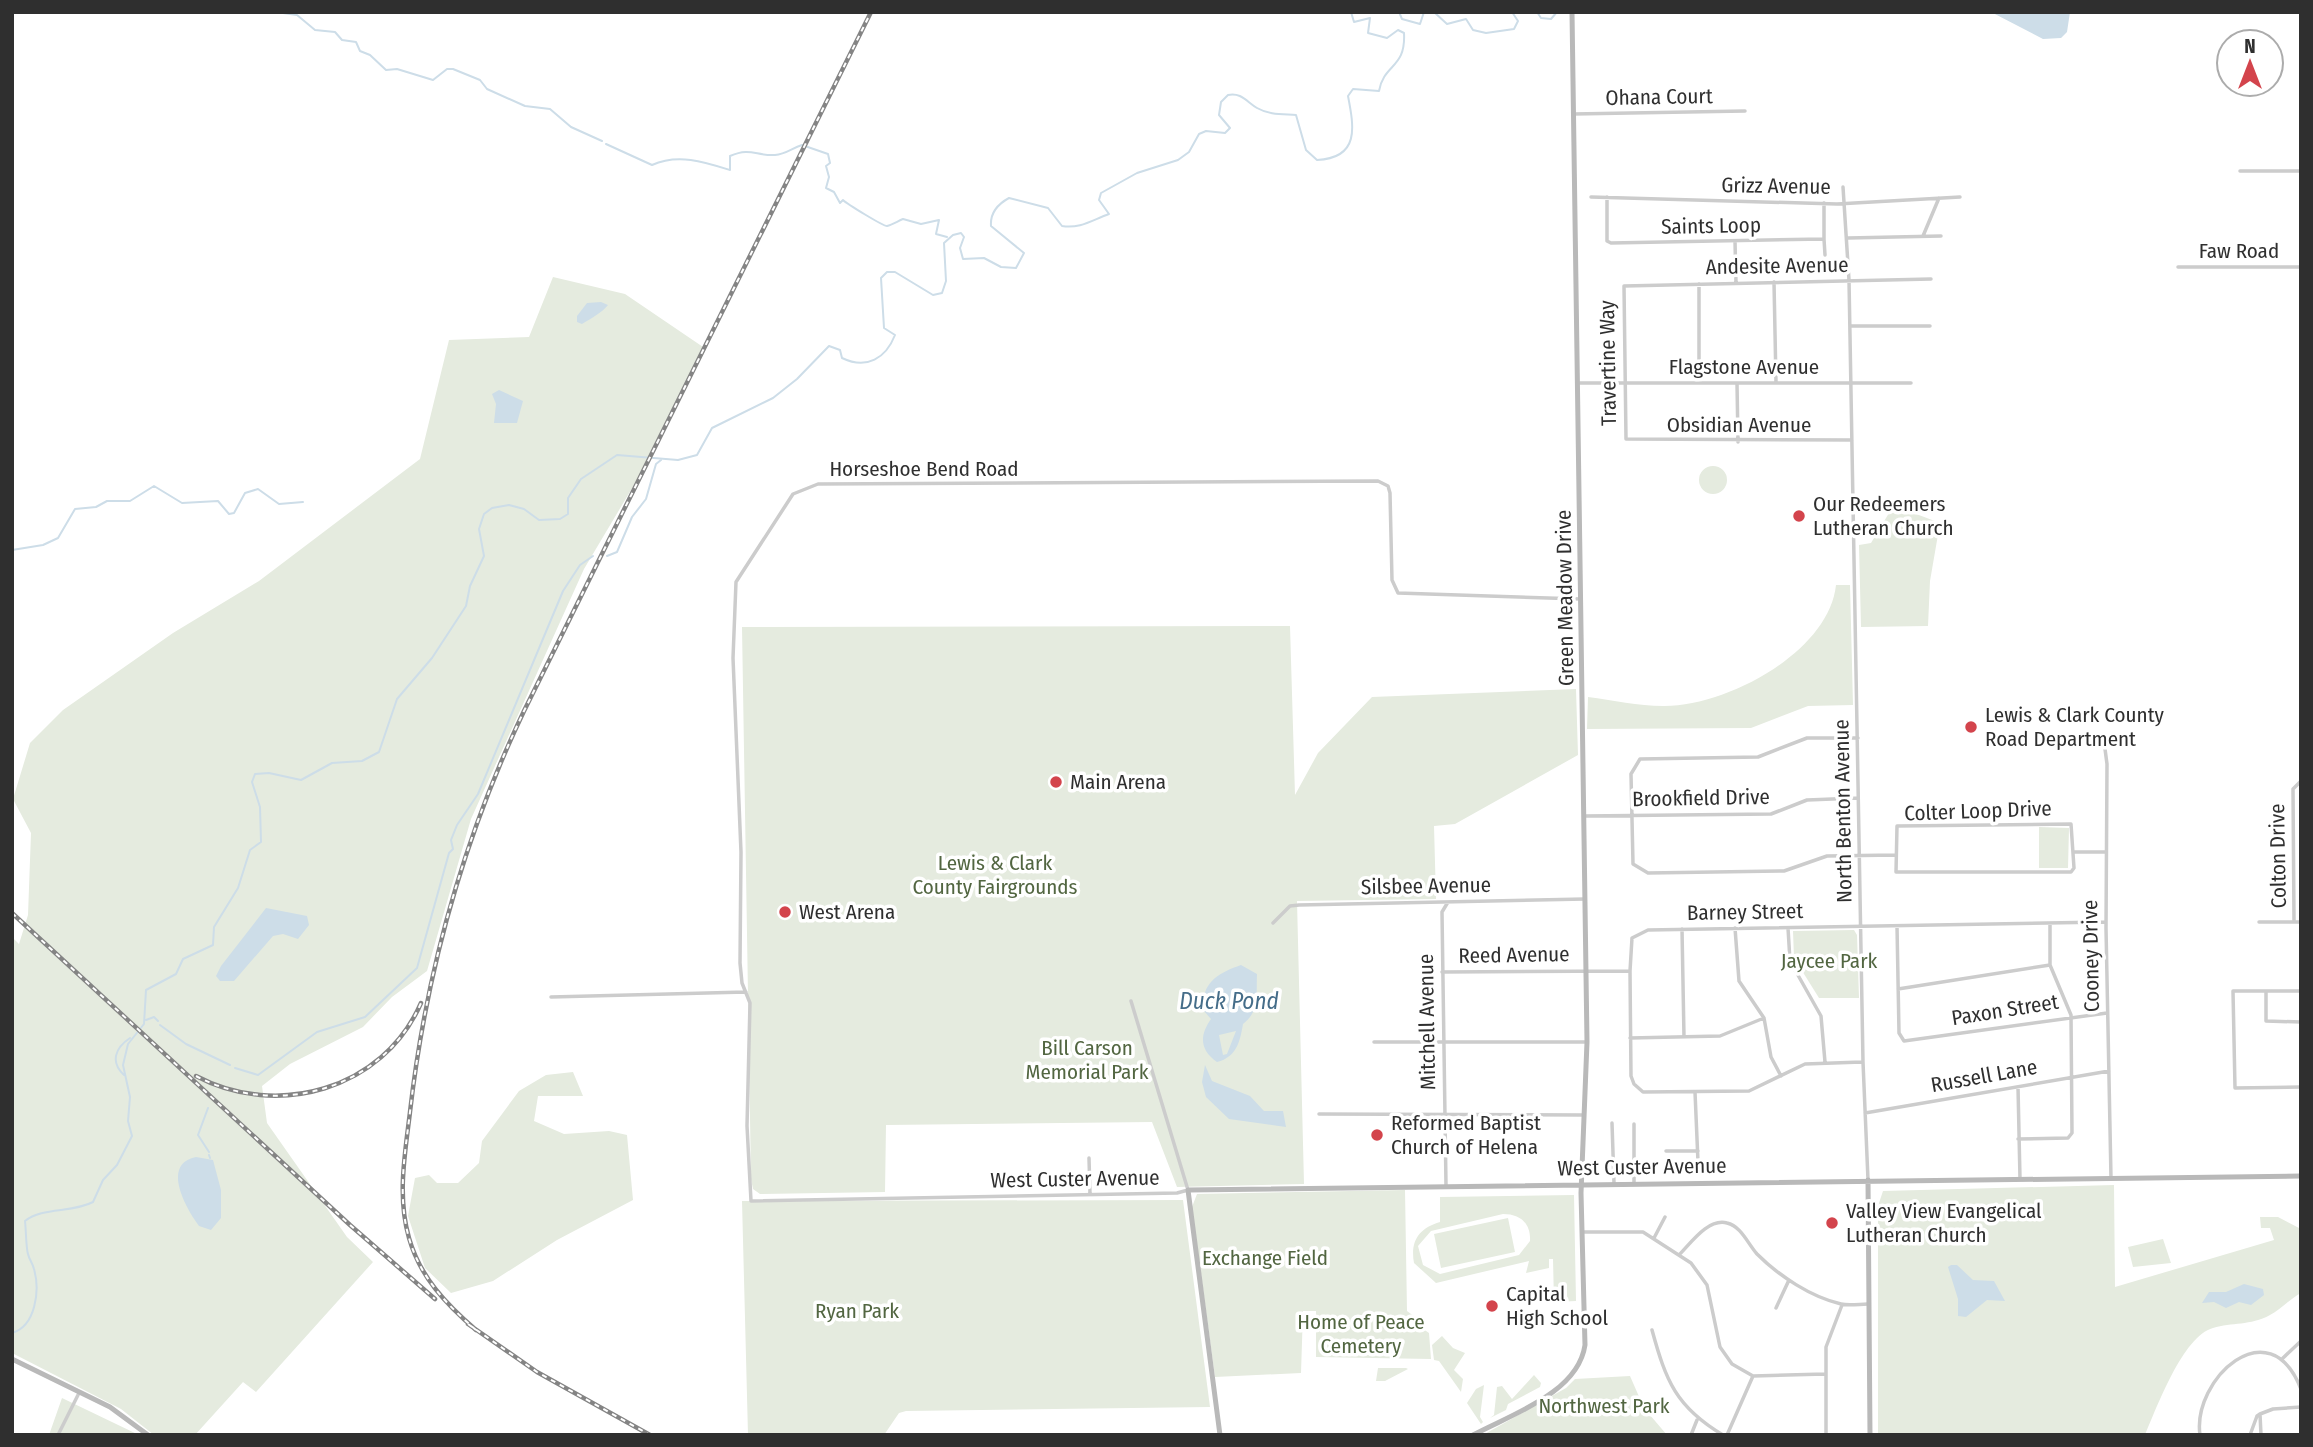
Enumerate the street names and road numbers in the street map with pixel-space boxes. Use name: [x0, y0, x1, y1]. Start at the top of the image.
street label: Ohana Court: [1605, 83, 1713, 111]
street label: Grizz Avenue: [1721, 172, 1831, 200]
street label: Saints Loop: [1661, 212, 1761, 240]
street label: Faw Road: [2199, 238, 2279, 264]
street label: Andesite Avenue: [1705, 252, 1849, 280]
street label: Travertine Way: [1594, 299, 1622, 426]
street label: Flagstone Avenue: [1669, 354, 1819, 380]
street label: Obsidian Avenue: [1667, 412, 1811, 438]
street label: Horseshoe Bend Road: [829, 456, 1019, 482]
street label: Green Meadow Drive: [1550, 510, 1580, 686]
street label: North Benton Avenue: [1828, 719, 1858, 903]
street label: Brookfield Drive: [1632, 784, 1770, 812]
street label: Colter Loop Drive: [1904, 795, 2052, 827]
street label: Colton Drive: [2264, 803, 2292, 909]
street label: Silsbee Avenue: [1361, 872, 1491, 900]
street label: Barney Street: [1687, 898, 1804, 926]
street label: Cooney Drive: [2077, 900, 2105, 1012]
street label: Reed Avenue: [1458, 941, 1570, 969]
street label: Mitchell Avenue: [1413, 954, 1441, 1090]
street label: Paxon Street: [1950, 989, 2060, 1031]
street label: Russell Lane: [1929, 1054, 2039, 1098]
street label: West Custer Avenue: [1557, 1153, 1727, 1181]
street label: West Custer Avenue: [990, 1165, 1160, 1193]

